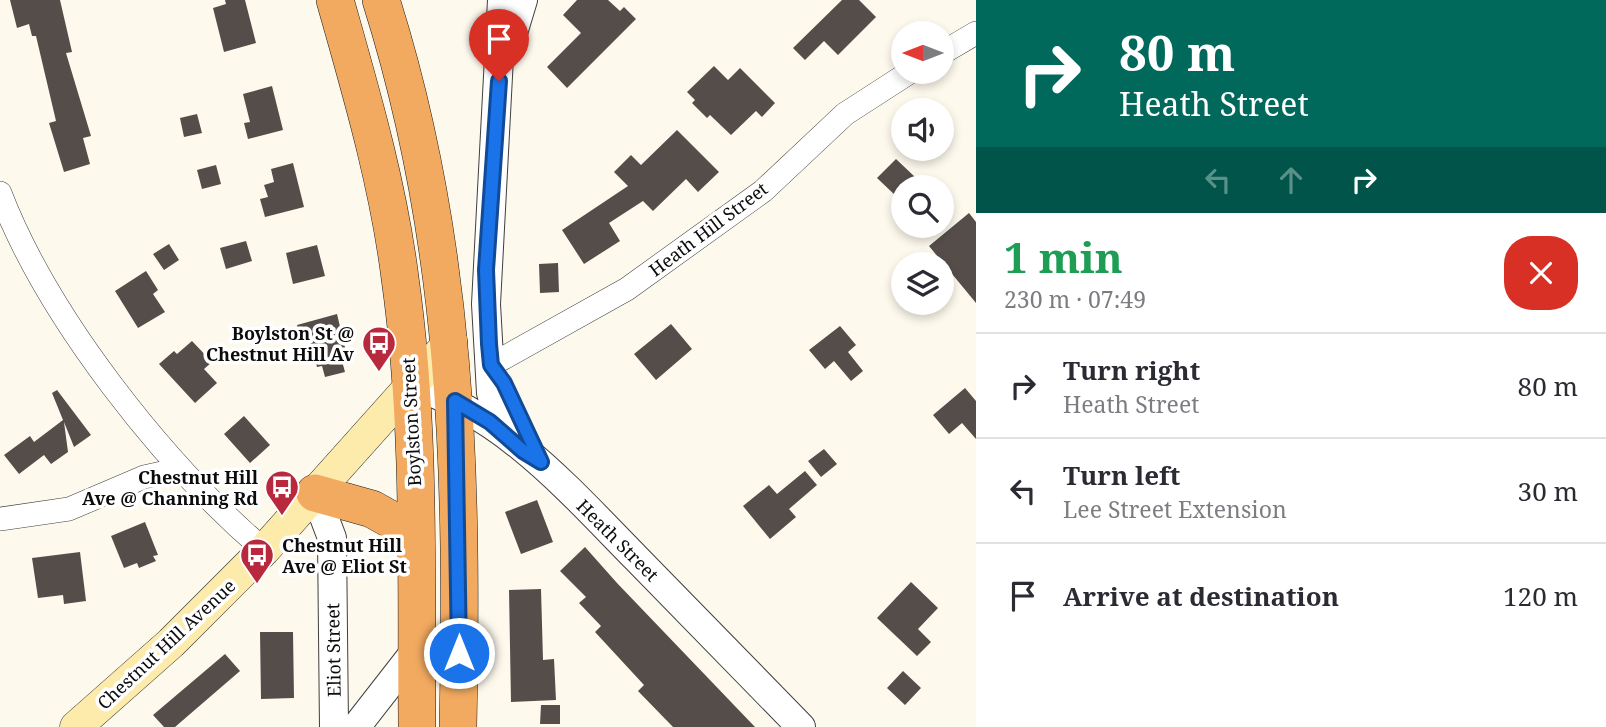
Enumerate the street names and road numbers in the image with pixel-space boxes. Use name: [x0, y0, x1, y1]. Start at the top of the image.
street label: Heath Hill Street: [644, 177, 772, 281]
street label: Boylston Street: [396, 357, 426, 487]
street label: Heath Street: [572, 494, 664, 586]
street label: Chestnut Hill Avenue: [92, 574, 240, 714]
street label: Eliot Street: [320, 603, 346, 697]

